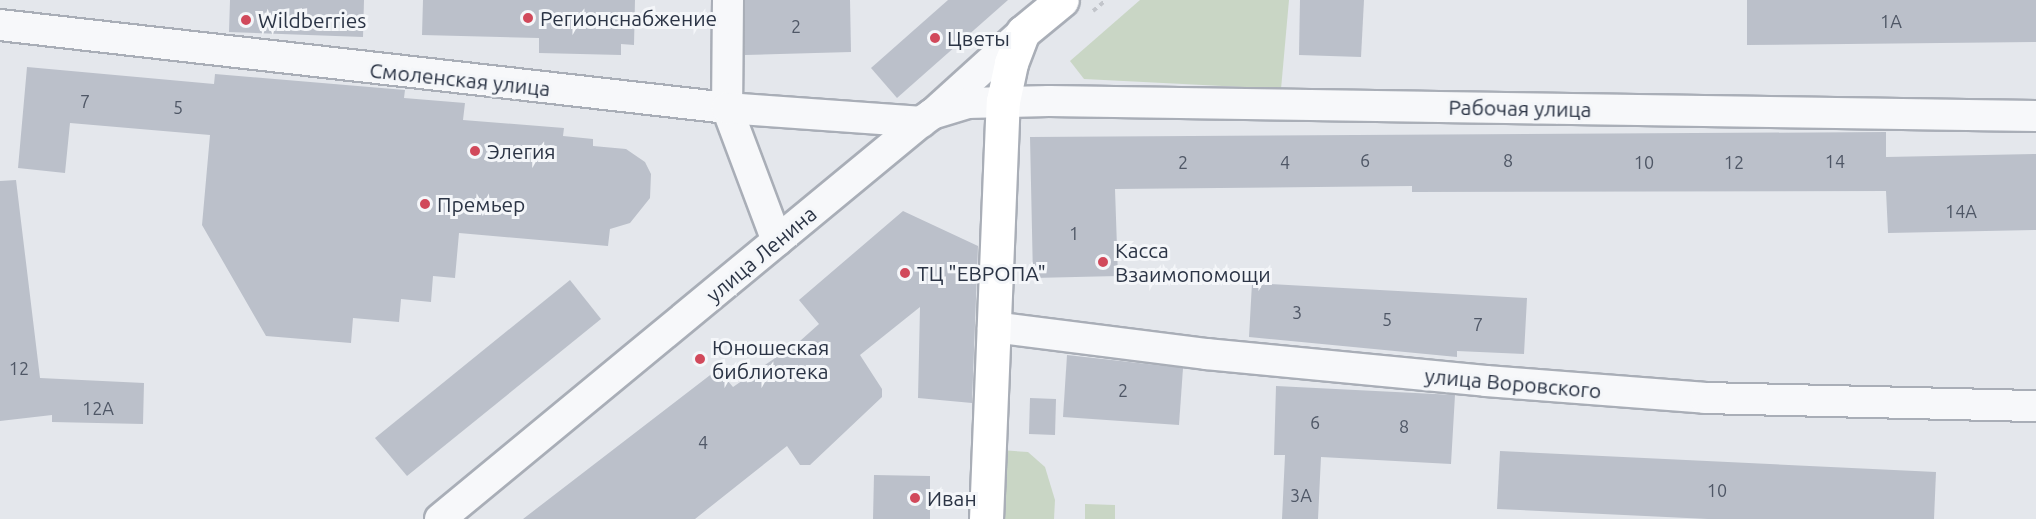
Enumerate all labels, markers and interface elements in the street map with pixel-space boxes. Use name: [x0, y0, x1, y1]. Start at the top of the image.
place label: Регионснабжение: [540, 5, 717, 31]
place label: Wildberries: [258, 7, 366, 33]
house number: 1А: [1880, 10, 1902, 32]
marker: Регионснабжение: [521, 11, 535, 25]
marker: Wildberries: [239, 13, 253, 27]
house number: 2: [791, 15, 801, 37]
place label: Цветы: [947, 25, 1010, 51]
marker: Цветы: [928, 31, 942, 45]
street label: Смоленская улица: [368, 57, 552, 101]
house number: 7: [80, 90, 90, 112]
street label: Рабочая улица: [1448, 94, 1592, 122]
house number: 5: [173, 96, 183, 118]
place label: Элегия: [487, 138, 556, 164]
marker: Элегия: [468, 144, 482, 158]
house number: 6: [1360, 149, 1370, 171]
house number: 8: [1503, 149, 1513, 171]
house number: 14: [1825, 150, 1845, 172]
house number: 2: [1178, 151, 1188, 173]
house number: 4: [1280, 151, 1290, 173]
house number: 10: [1634, 151, 1654, 173]
house number: 12: [1724, 151, 1744, 173]
place label: Премьер: [437, 191, 525, 217]
marker: Премьер: [418, 197, 432, 211]
house number: 14А: [1945, 200, 1977, 222]
street label: улица Ленина: [701, 201, 821, 307]
house number: 1: [1069, 222, 1079, 244]
place label: Касса Взаимопомощи: [1115, 237, 1271, 287]
marker: Касса Взаимопомощи: [1096, 255, 1110, 269]
place label: ТЦ "ЕВРОПА": [917, 260, 1046, 286]
marker: ТЦ "ЕВРОПА": [898, 266, 912, 280]
house number: 3: [1292, 301, 1302, 323]
house number: 5: [1382, 308, 1392, 330]
house number: 7: [1473, 313, 1483, 335]
place label: Юношеская библиотека: [712, 334, 829, 384]
marker: Юношеская библиотека: [693, 352, 707, 366]
house number: 12: [9, 357, 29, 379]
street label: улица Воровского: [1424, 363, 1602, 403]
house number: 2: [1118, 379, 1128, 401]
house number: 12А: [82, 397, 114, 419]
house number: 6: [1310, 411, 1320, 433]
house number: 8: [1399, 415, 1409, 437]
house number: 4: [698, 431, 708, 453]
house number: 10: [1707, 479, 1727, 501]
house number: 3А: [1290, 484, 1312, 506]
place label: Иван: [927, 485, 977, 511]
marker: Иван: [908, 491, 922, 505]

